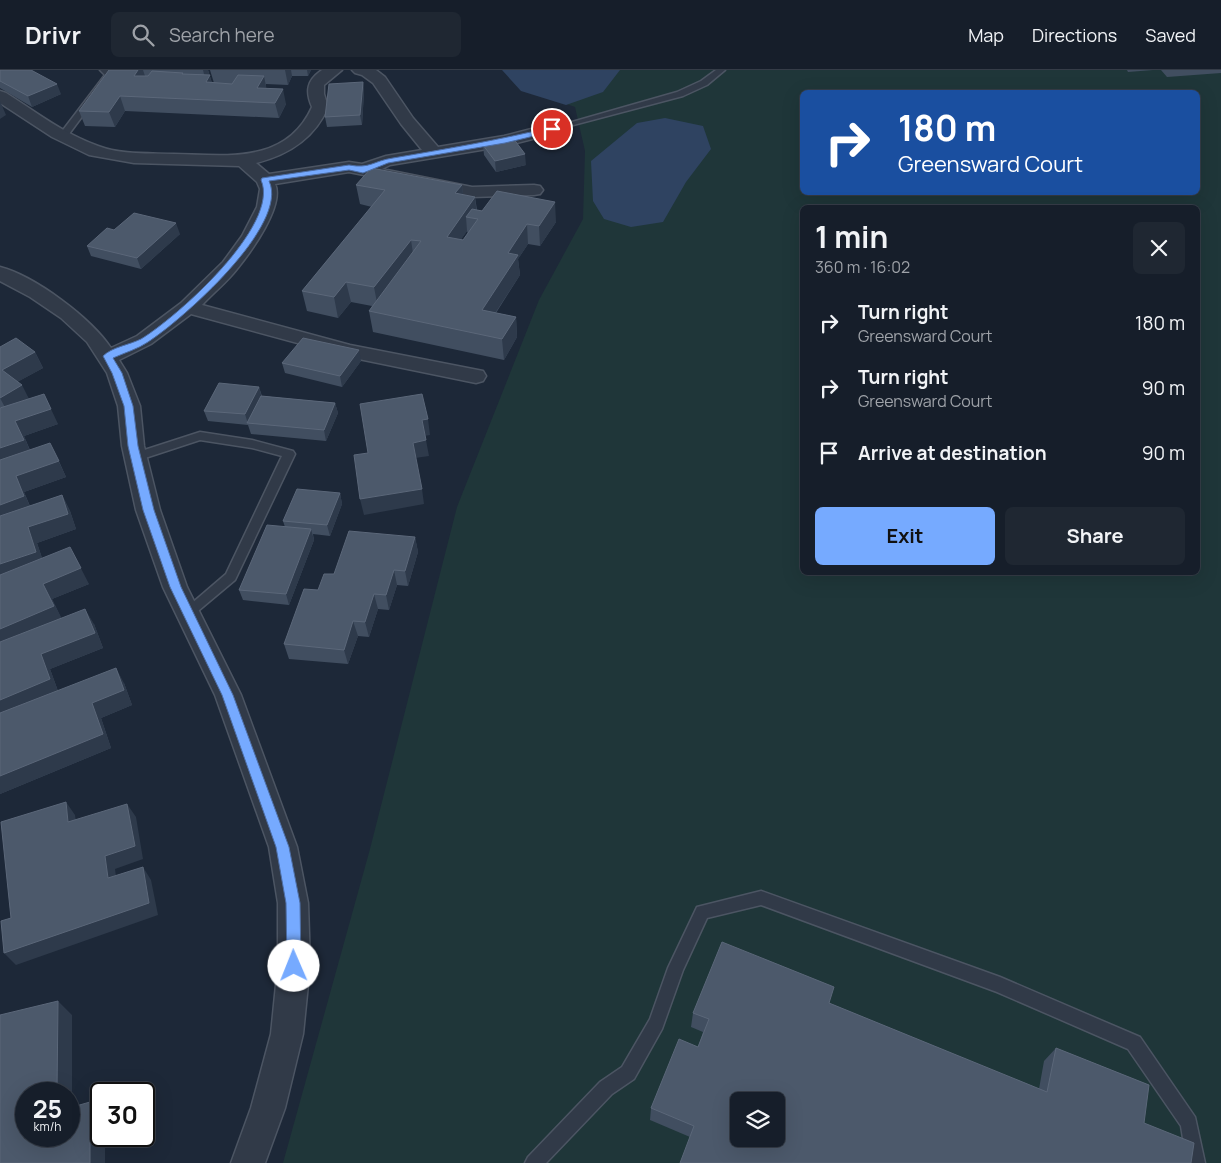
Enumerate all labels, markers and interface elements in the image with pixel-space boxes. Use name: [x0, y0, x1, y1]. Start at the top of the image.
search box: [111, 12, 461, 57]
text: Drivr: [25, 18, 81, 51]
icon: search: [129, 21, 157, 49]
text: Search here: [169, 22, 275, 48]
text: Map: [968, 23, 1004, 47]
text: Directions: [1032, 23, 1117, 47]
text: Saved: [1145, 23, 1196, 47]
text: 180 m: [898, 104, 996, 152]
pin: [531, 108, 573, 150]
icon: right: [815, 110, 880, 175]
icon: arrive: [538, 115, 566, 143]
text: Greensward Court: [898, 149, 1083, 179]
text: 1 min: [815, 216, 888, 257]
button: close: [1133, 222, 1185, 274]
text: 360 m · 16:02: [815, 256, 910, 278]
text: Turn right: [858, 299, 948, 325]
icon: right: [815, 309, 843, 337]
text: 180 m: [1135, 310, 1185, 336]
text: Greensward Court: [858, 325, 993, 347]
text: Turn right: [858, 364, 948, 390]
icon: right: [815, 374, 843, 402]
text: 90 m: [1142, 375, 1185, 401]
text: Greensward Court: [858, 390, 993, 412]
icon: arrive: [815, 439, 843, 467]
text: Arrive at destination: [858, 440, 1047, 466]
text: 90 m: [1142, 440, 1185, 466]
button: Exit: [815, 507, 995, 565]
button: Share: [1005, 507, 1185, 565]
position arrow: [267, 939, 319, 991]
speed limit sign: 30: [90, 1082, 155, 1147]
text: 25: [33, 1091, 62, 1126]
map controls: [730, 1092, 785, 1147]
button: layers: [730, 1092, 785, 1147]
text: km/h: [34, 1118, 61, 1135]

